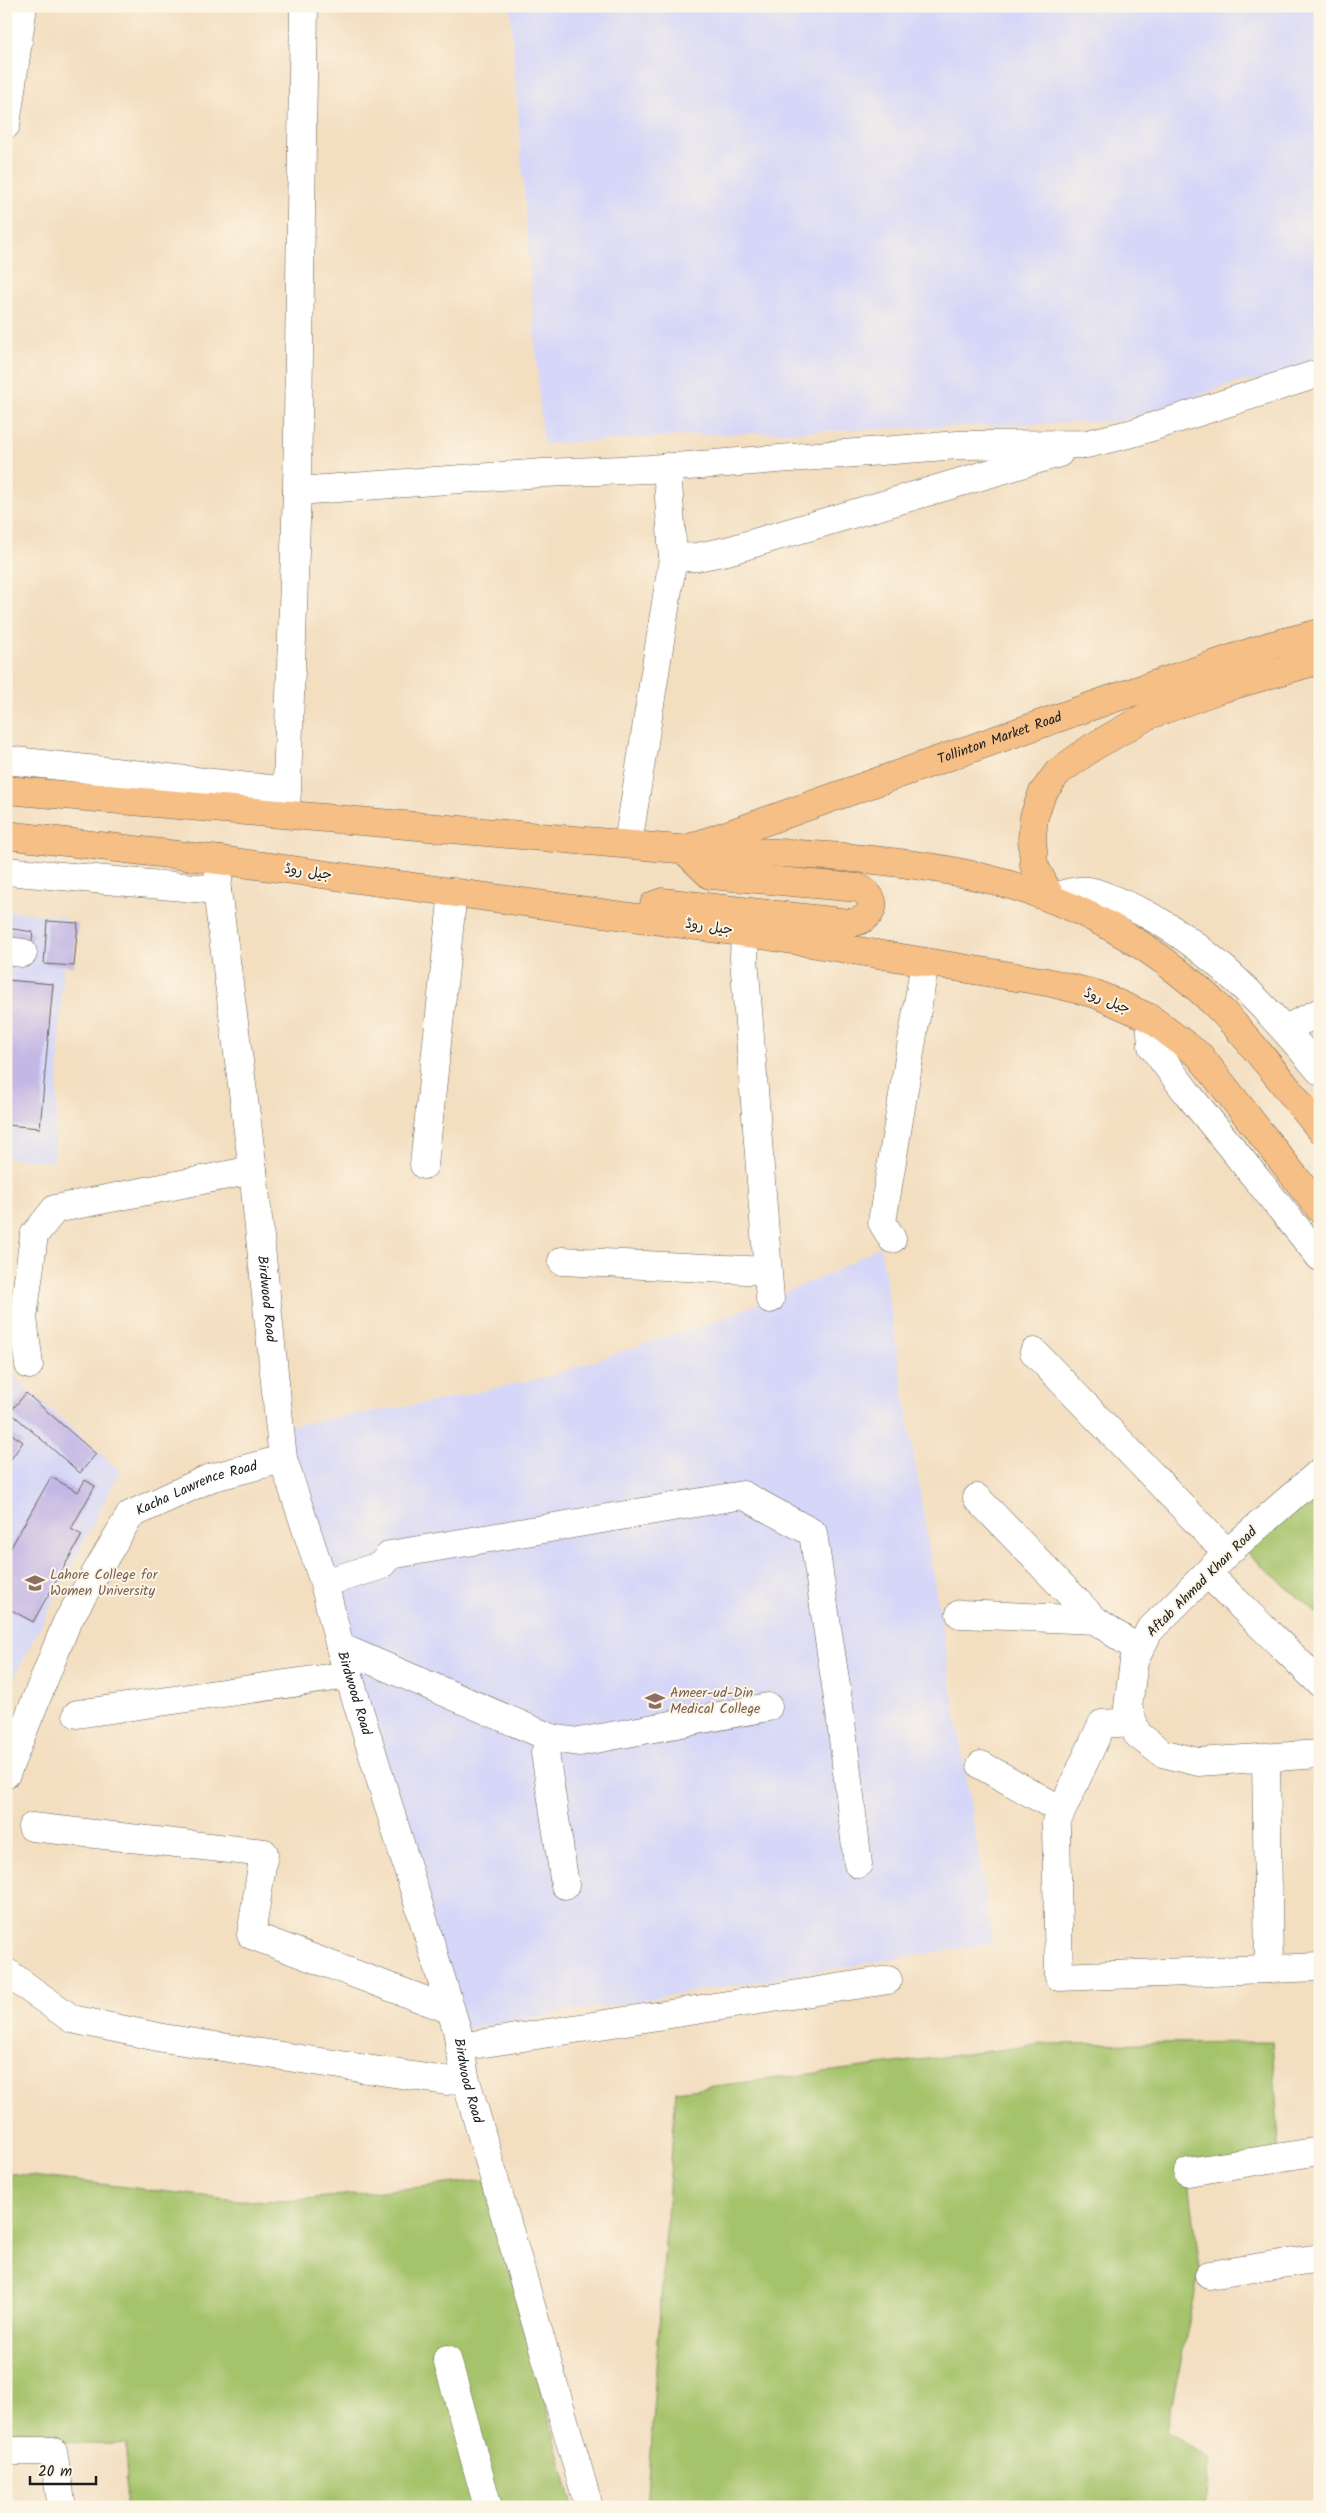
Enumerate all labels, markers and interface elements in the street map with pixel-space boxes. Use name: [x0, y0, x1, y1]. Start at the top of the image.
street label: Tollinton Market Road: [934, 706, 1066, 771]
street label: جیل روڈ: [283, 858, 333, 886]
street label: جیل روڈ: [684, 913, 734, 941]
street label: جیل روڈ: [1081, 982, 1133, 1020]
street label: Birdwood Road: [251, 1255, 282, 1344]
street label: Kacha Lawrence Road: [132, 1455, 261, 1522]
street label: Aftab Ahmad Khan Road: [1142, 1521, 1263, 1642]
place label: Lahore College for Women University: [50, 1564, 159, 1602]
school or university icon: Lahore College for Women University: [24, 1572, 46, 1594]
street label: Birdwood Road: [331, 1649, 378, 1739]
place label: Ameer-ud-Din Medical College: [670, 1682, 761, 1720]
school or university icon: Ameer-ud-Din Medical College: [644, 1690, 666, 1712]
street label: Birdwood Road: [448, 2037, 489, 2127]
scale bar: [30, 2453, 96, 2485]
text: 20 m: [38, 2460, 72, 2484]

